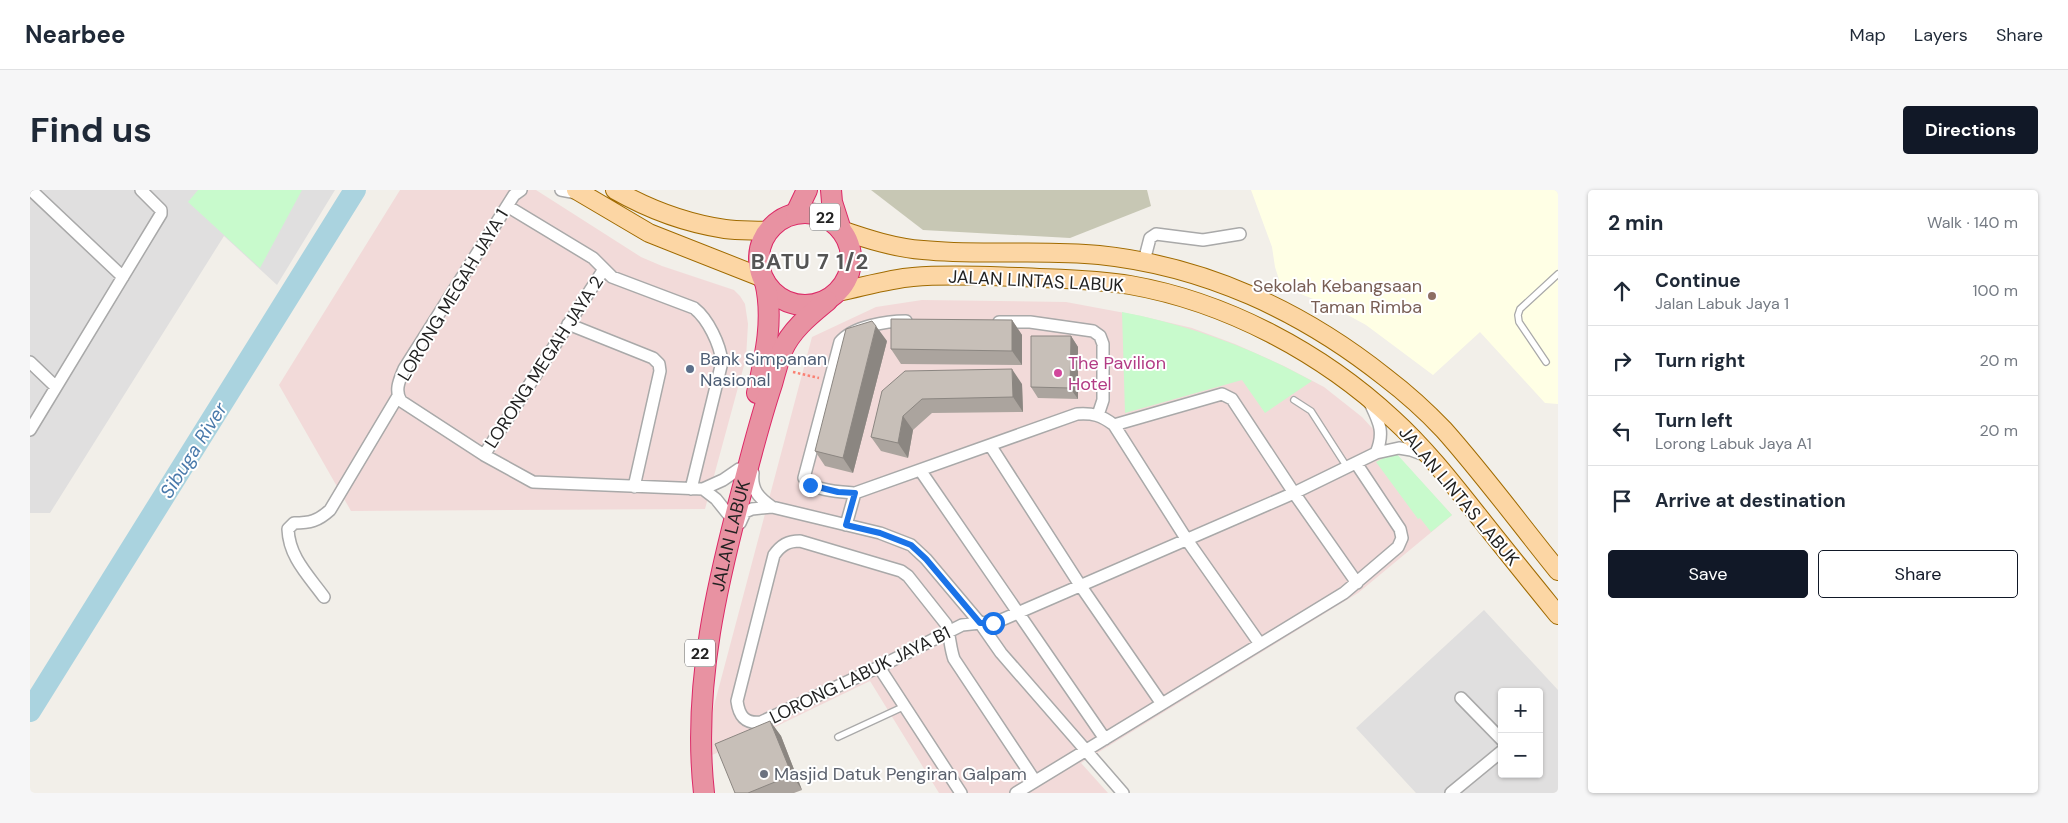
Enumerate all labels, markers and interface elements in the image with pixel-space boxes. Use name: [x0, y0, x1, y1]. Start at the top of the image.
text: Nearbee: [25, 19, 125, 50]
text: Map: [1850, 23, 1886, 47]
text: Layers: [1914, 23, 1968, 47]
text: Share: [1996, 23, 2043, 47]
button: Directions: [1903, 106, 2038, 154]
text: Find us: [30, 107, 152, 153]
road number: 22: [810, 204, 840, 231]
street label: LORONG MEGAH JAYA 1: [392, 205, 514, 385]
text: 2 min: [1608, 209, 1664, 237]
text: Walk · 140 m: [1927, 212, 2018, 233]
district label: BATU 7 1/2: [751, 247, 869, 276]
street label: JALAN LINTAS LABUK: [948, 264, 1125, 298]
text: Continue: [1655, 268, 1741, 293]
street label: LORONG MEGAH JAYA 2: [479, 271, 609, 453]
place label: Sekolah Kebangsaan Taman Rimba: [1253, 274, 1422, 319]
icon: ahead: [1608, 277, 1636, 305]
text: 100 m: [1973, 280, 2018, 301]
marker: Sekolah Kebangsaan Taman Rimba: [1426, 290, 1438, 302]
text: Jalan Labuk Jaya 1: [1655, 293, 1789, 314]
place label: Bank Simpanan Nasional: [700, 347, 827, 392]
icon: right: [1608, 347, 1636, 375]
text: Turn right: [1655, 348, 1745, 373]
text: 20 m: [1979, 350, 2018, 371]
place label: The Pavilion Hotel: [1068, 351, 1166, 396]
marker: Bank Simpanan Nasional: [684, 363, 696, 375]
marker: The Pavilion Hotel: [1052, 367, 1064, 379]
water label: Sibuga River: [154, 397, 233, 503]
text: Turn left: [1655, 408, 1733, 433]
icon: left: [1608, 417, 1636, 445]
text: 20 m: [1979, 420, 2018, 441]
street label: JALAN LINTAS LABUK: [1393, 421, 1525, 571]
text: Lorong Labuk Jaya A1: [1655, 433, 1812, 454]
route end: [799, 474, 822, 497]
street label: JALAN LABUK: [706, 477, 756, 594]
icon: arrive: [1608, 487, 1636, 515]
text: Arrive at destination: [1655, 488, 1846, 513]
button: Save: [1608, 550, 1808, 598]
button: Share: [1818, 550, 2018, 598]
route start: [982, 612, 1005, 635]
street label: LORONG LABUK JAYA B1: [765, 621, 955, 729]
road number: 22: [685, 639, 715, 666]
map controls: [1498, 688, 1543, 778]
button: +: [1498, 688, 1543, 733]
button: −: [1498, 733, 1543, 778]
place label: Masjid Datuk Pengiran Galpam: [774, 762, 1027, 786]
marker: Masjid Datuk Pengiran Galpam: [758, 768, 770, 780]

